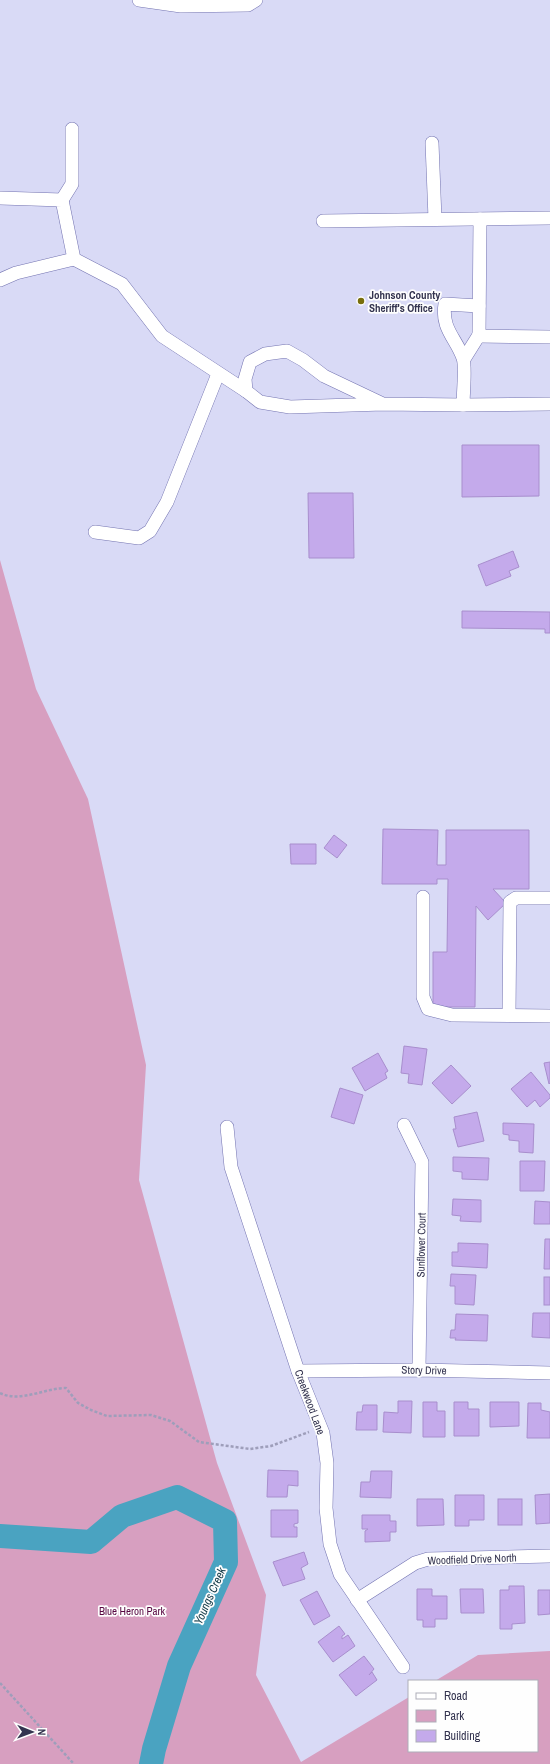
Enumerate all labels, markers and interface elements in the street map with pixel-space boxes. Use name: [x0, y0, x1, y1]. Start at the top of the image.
place label: Johnson County Sheriff's Office: [369, 288, 440, 315]
marker: Johnson County Sheriff's Office: [356, 296, 366, 306]
street label: Sunflower Court: [413, 1212, 429, 1277]
street label: Story Drive: [401, 1363, 447, 1377]
street label: Creekwood Lane: [292, 1368, 328, 1436]
street label: Woodfield Drive North: [427, 1550, 517, 1568]
water label: Youngs Creek: [190, 1564, 230, 1627]
park label: Blue Heron Park: [99, 1604, 166, 1618]
legend: [408, 1680, 538, 1752]
text: Road: [444, 1688, 468, 1704]
text: Park: [444, 1708, 464, 1724]
north arrow: [12, 1712, 52, 1752]
text: Building: [444, 1728, 481, 1744]
text: N: [35, 1729, 49, 1736]

